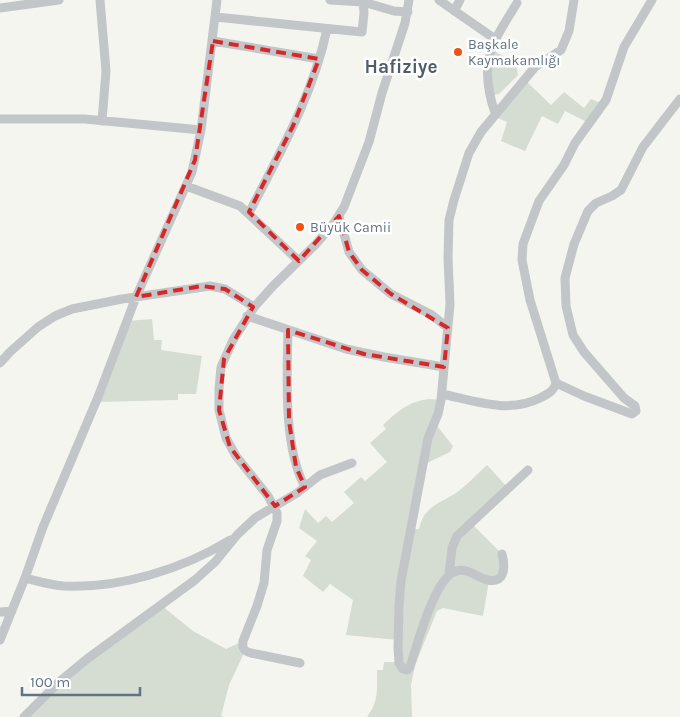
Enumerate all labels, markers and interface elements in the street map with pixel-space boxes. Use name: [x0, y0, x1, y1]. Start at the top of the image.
place label: Başkale Kaymakamlığı: [468, 36, 560, 69]
marker: Başkale Kaymakamlığı: [452, 46, 464, 58]
district label: Hafiziye: [364, 56, 438, 78]
place label: Büyük Camii: [310, 219, 391, 236]
marker: Büyük Camii: [294, 221, 306, 233]
scale bar: [22, 664, 140, 696]
text: 100 m: [30, 673, 70, 691]

